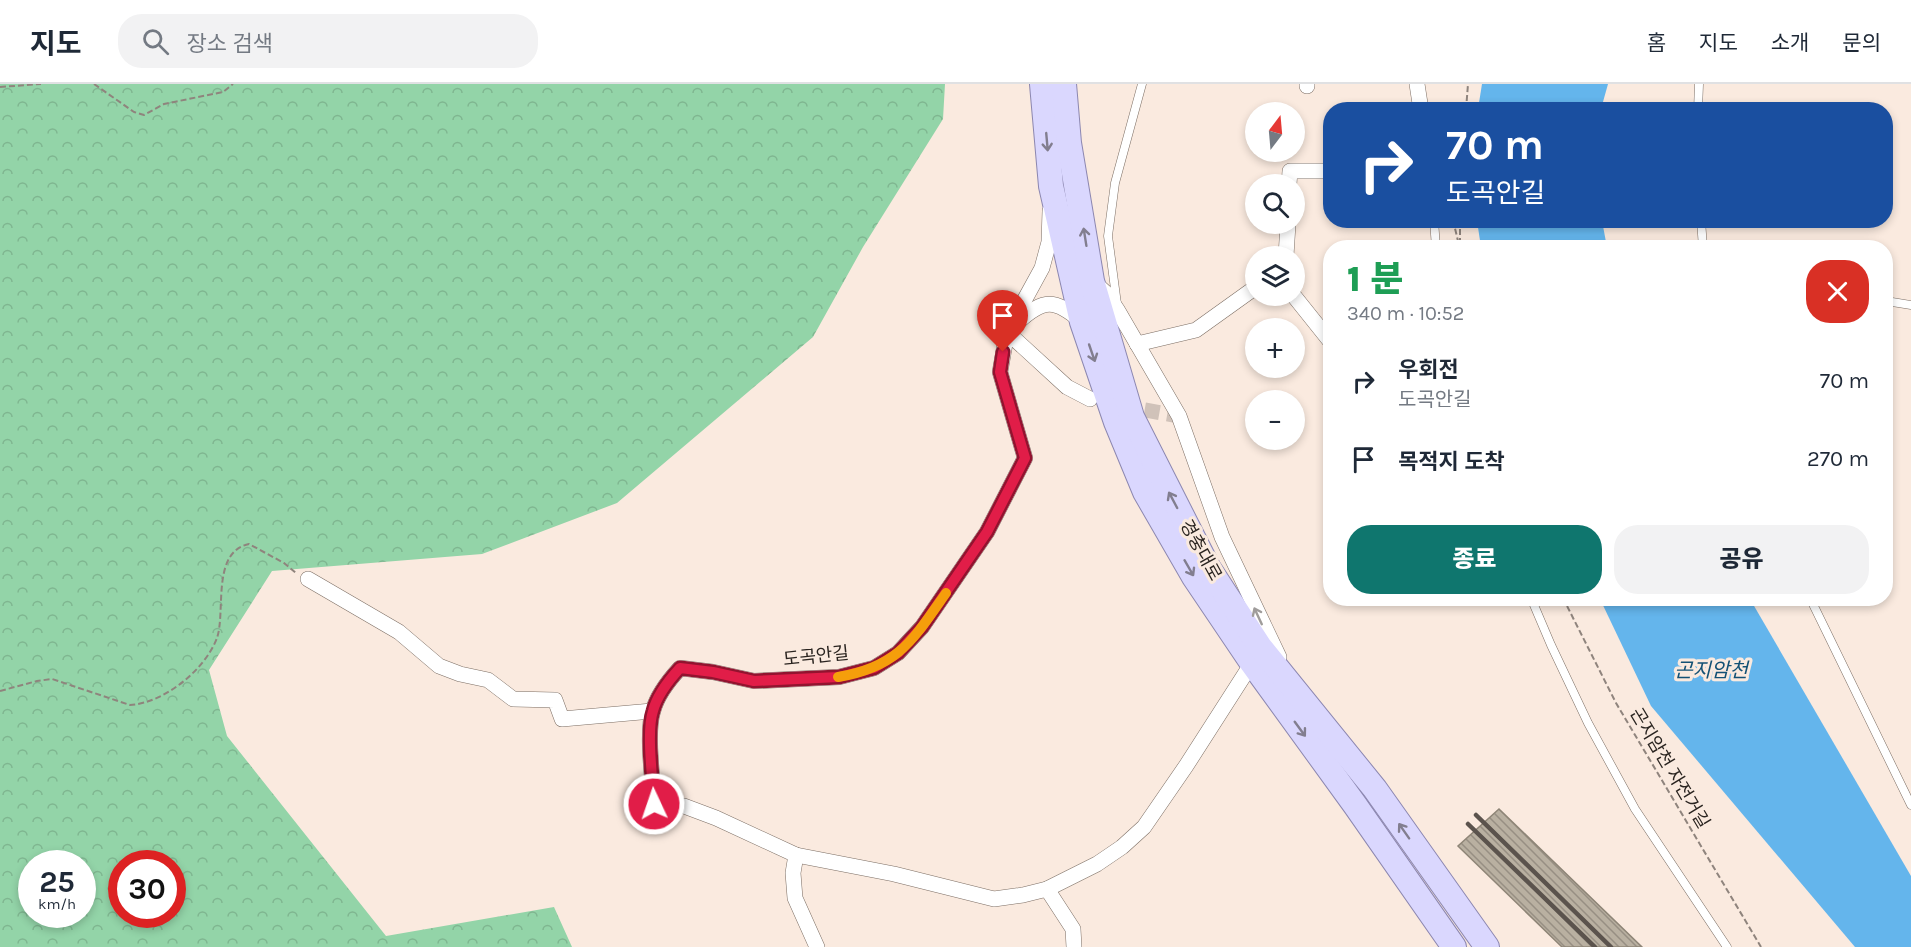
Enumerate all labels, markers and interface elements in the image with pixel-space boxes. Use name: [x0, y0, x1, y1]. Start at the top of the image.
search box: [118, 14, 538, 68]
icon: search: [139, 25, 172, 58]
text: 지도: [30, 27, 82, 60]
text: 장소 검색: [187, 31, 273, 57]
text: 홈: [1647, 31, 1666, 55]
text: 지도: [1699, 31, 1738, 55]
text: 소개: [1771, 31, 1809, 55]
text: 문의: [1842, 31, 1881, 55]
north arrow: [1245, 102, 1305, 162]
map controls: [1245, 102, 1305, 450]
text: 70 m: [1446, 120, 1544, 170]
icon: right: [1347, 126, 1425, 204]
one-way arrow: [1042, 132, 1053, 152]
button: search: [1245, 174, 1305, 234]
text: 도곡안길: [1446, 177, 1545, 209]
one-way arrow: [1079, 227, 1090, 247]
button: layers: [1245, 246, 1305, 306]
text: 1 분: [1347, 258, 1404, 300]
button: close: [1806, 260, 1869, 323]
pin: [977, 290, 1028, 352]
icon: arrive: [986, 299, 1019, 332]
text: 340 m · 10:52: [1347, 302, 1464, 325]
button: +: [1245, 318, 1305, 378]
one-way arrow: [1088, 343, 1099, 362]
text: 우회전: [1398, 357, 1459, 383]
icon: right: [1347, 365, 1380, 398]
text: 70 m: [1820, 368, 1869, 394]
text: 도곡안길: [1398, 388, 1472, 411]
button: −: [1245, 390, 1305, 450]
icon: arrive: [1347, 443, 1380, 476]
text: 270 m: [1807, 446, 1869, 472]
text: 목적지 도착: [1398, 449, 1505, 475]
one-way arrow: [1167, 491, 1178, 509]
street label: 경충대로: [1175, 516, 1227, 584]
button: 종료: [1347, 525, 1602, 594]
button: 공유: [1614, 525, 1869, 594]
one-way arrow: [1183, 559, 1195, 576]
one-way arrow: [1252, 607, 1264, 625]
street label: 도곡안길: [782, 642, 850, 670]
water label: 곤지암천: [1674, 659, 1750, 682]
street label: 곤지암천 자전거길: [1625, 704, 1715, 832]
one-way arrow: [1293, 720, 1306, 736]
position arrow: [622, 772, 686, 836]
one-way arrow: [1398, 823, 1410, 840]
speed limit sign: 30: [108, 850, 186, 928]
text: 25: [39, 864, 75, 900]
text: km/h: [38, 895, 76, 913]

